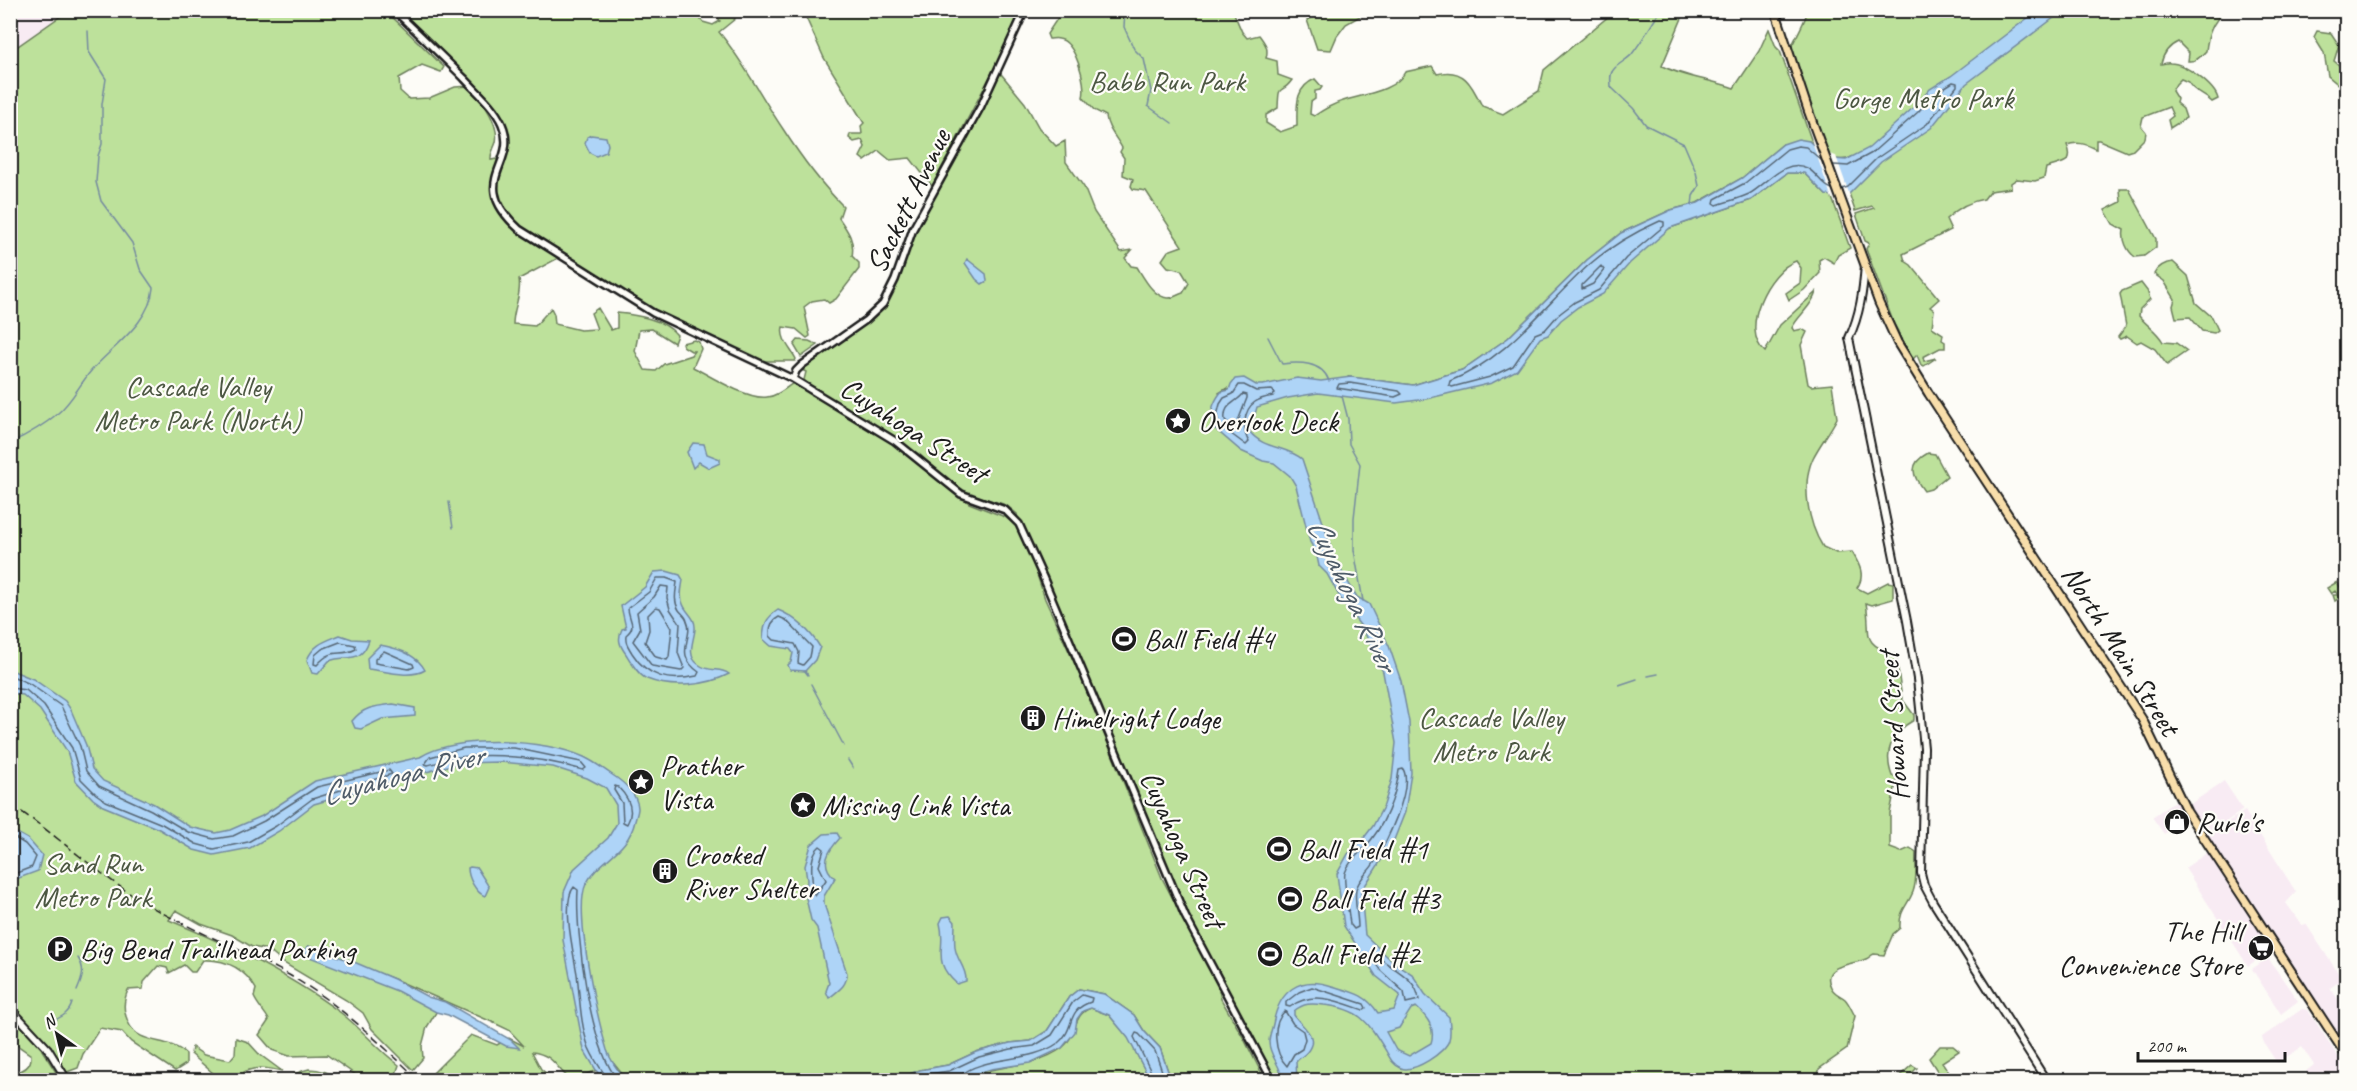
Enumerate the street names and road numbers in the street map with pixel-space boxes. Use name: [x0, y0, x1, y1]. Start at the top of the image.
street label: Sackett Avenue: [857, 121, 960, 279]
street label: Cuyahoga Street: [833, 368, 998, 494]
street label: North Main Street: [2053, 558, 2190, 745]
street label: Howard Street: [1869, 646, 1917, 802]
street label: Cuyahoga Street: [1132, 765, 1236, 937]

